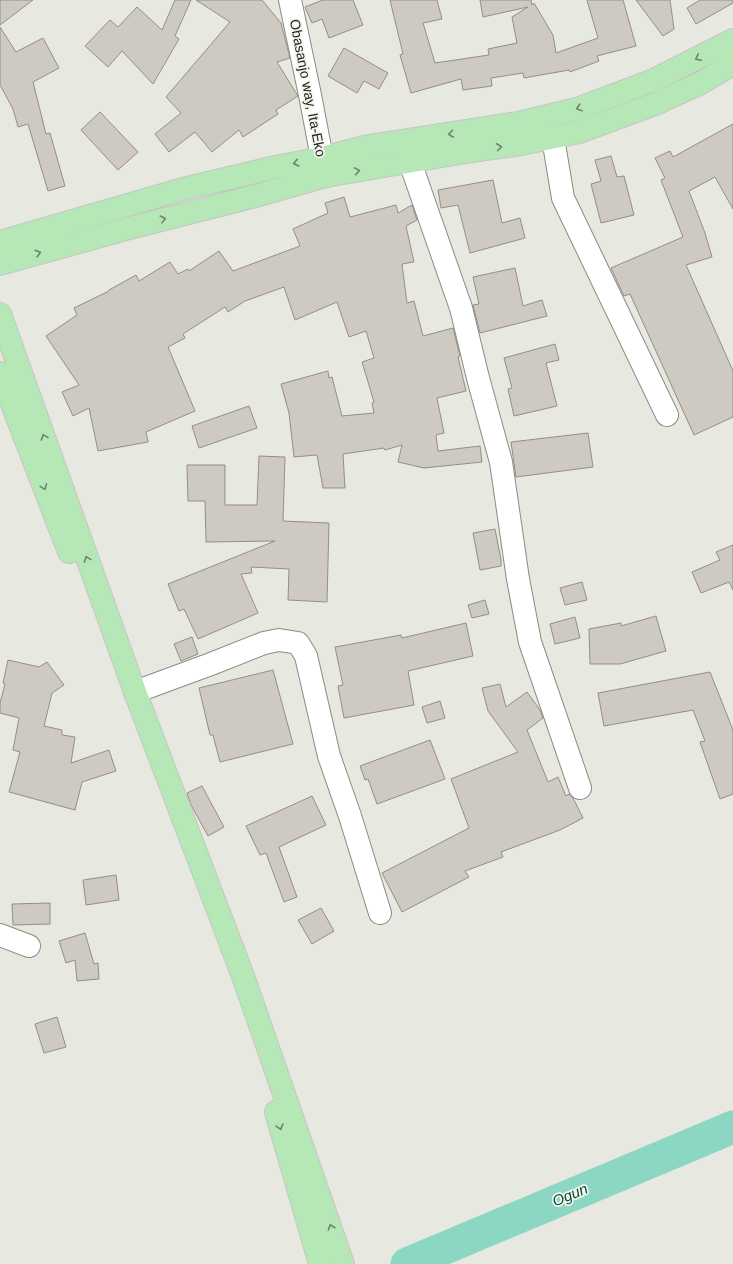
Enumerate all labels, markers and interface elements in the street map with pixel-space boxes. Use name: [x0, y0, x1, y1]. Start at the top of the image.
street label: Obasanjo way, Ita-Eko: [287, 18, 329, 158]
one-way arrow: [695, 53, 703, 61]
one-way arrow: [575, 103, 582, 112]
one-way arrow: [448, 129, 455, 138]
one-way arrow: [496, 143, 502, 152]
one-way arrow: [293, 158, 299, 167]
one-way arrow: [354, 167, 360, 175]
one-way arrow: [159, 215, 166, 224]
one-way arrow: [34, 250, 41, 258]
one-way arrow: [40, 433, 48, 440]
one-way arrow: [40, 484, 48, 491]
one-way arrow: [84, 556, 92, 563]
one-way arrow: [275, 1123, 284, 1130]
water label: Ogun: [550, 1180, 590, 1210]
one-way arrow: [327, 1224, 335, 1231]

